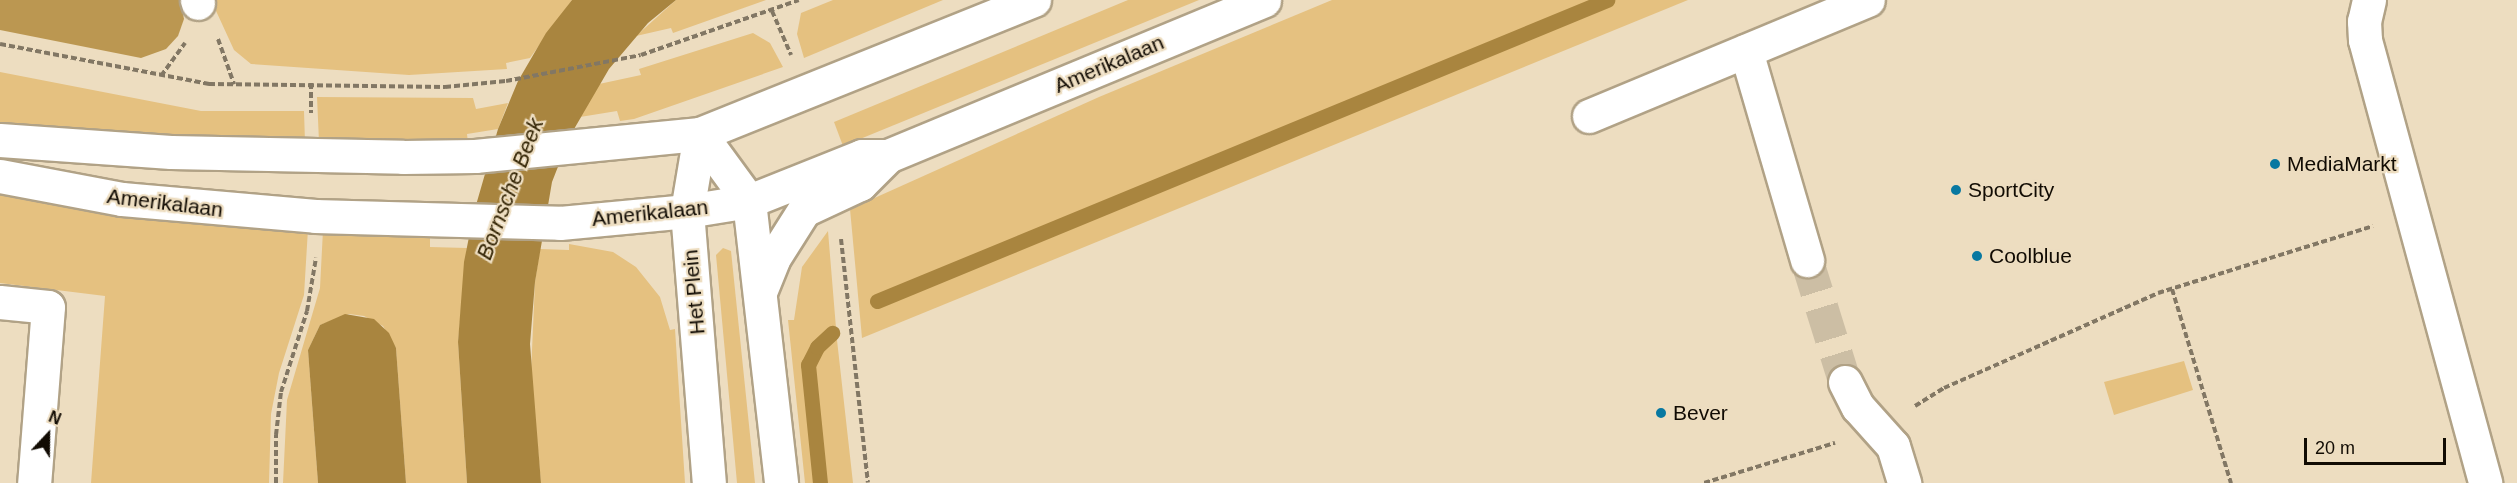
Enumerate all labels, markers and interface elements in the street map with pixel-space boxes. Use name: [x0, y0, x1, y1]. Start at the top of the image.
street label: Amerikalaan: [1050, 30, 1168, 98]
water label: Bornsche Beek: [471, 115, 549, 263]
place label: MediaMarkt: [2287, 151, 2397, 177]
marker: MediaMarkt: [2268, 157, 2282, 171]
place label: SportCity: [1968, 177, 2054, 203]
street label: Amerikalaan: [106, 183, 224, 223]
marker: SportCity: [1949, 183, 1963, 197]
street label: Amerikalaan: [591, 194, 709, 232]
place label: Coolblue: [1989, 243, 2072, 269]
street label: Het Plein: [678, 248, 710, 336]
marker: Coolblue: [1970, 249, 1984, 263]
place label: Bever: [1673, 400, 1728, 426]
north arrow: [18, 405, 78, 465]
marker: Bever: [1654, 406, 1668, 420]
text: N: [46, 408, 63, 428]
scale bar: [2307, 426, 2450, 464]
text: 20 m: [2315, 438, 2355, 458]

